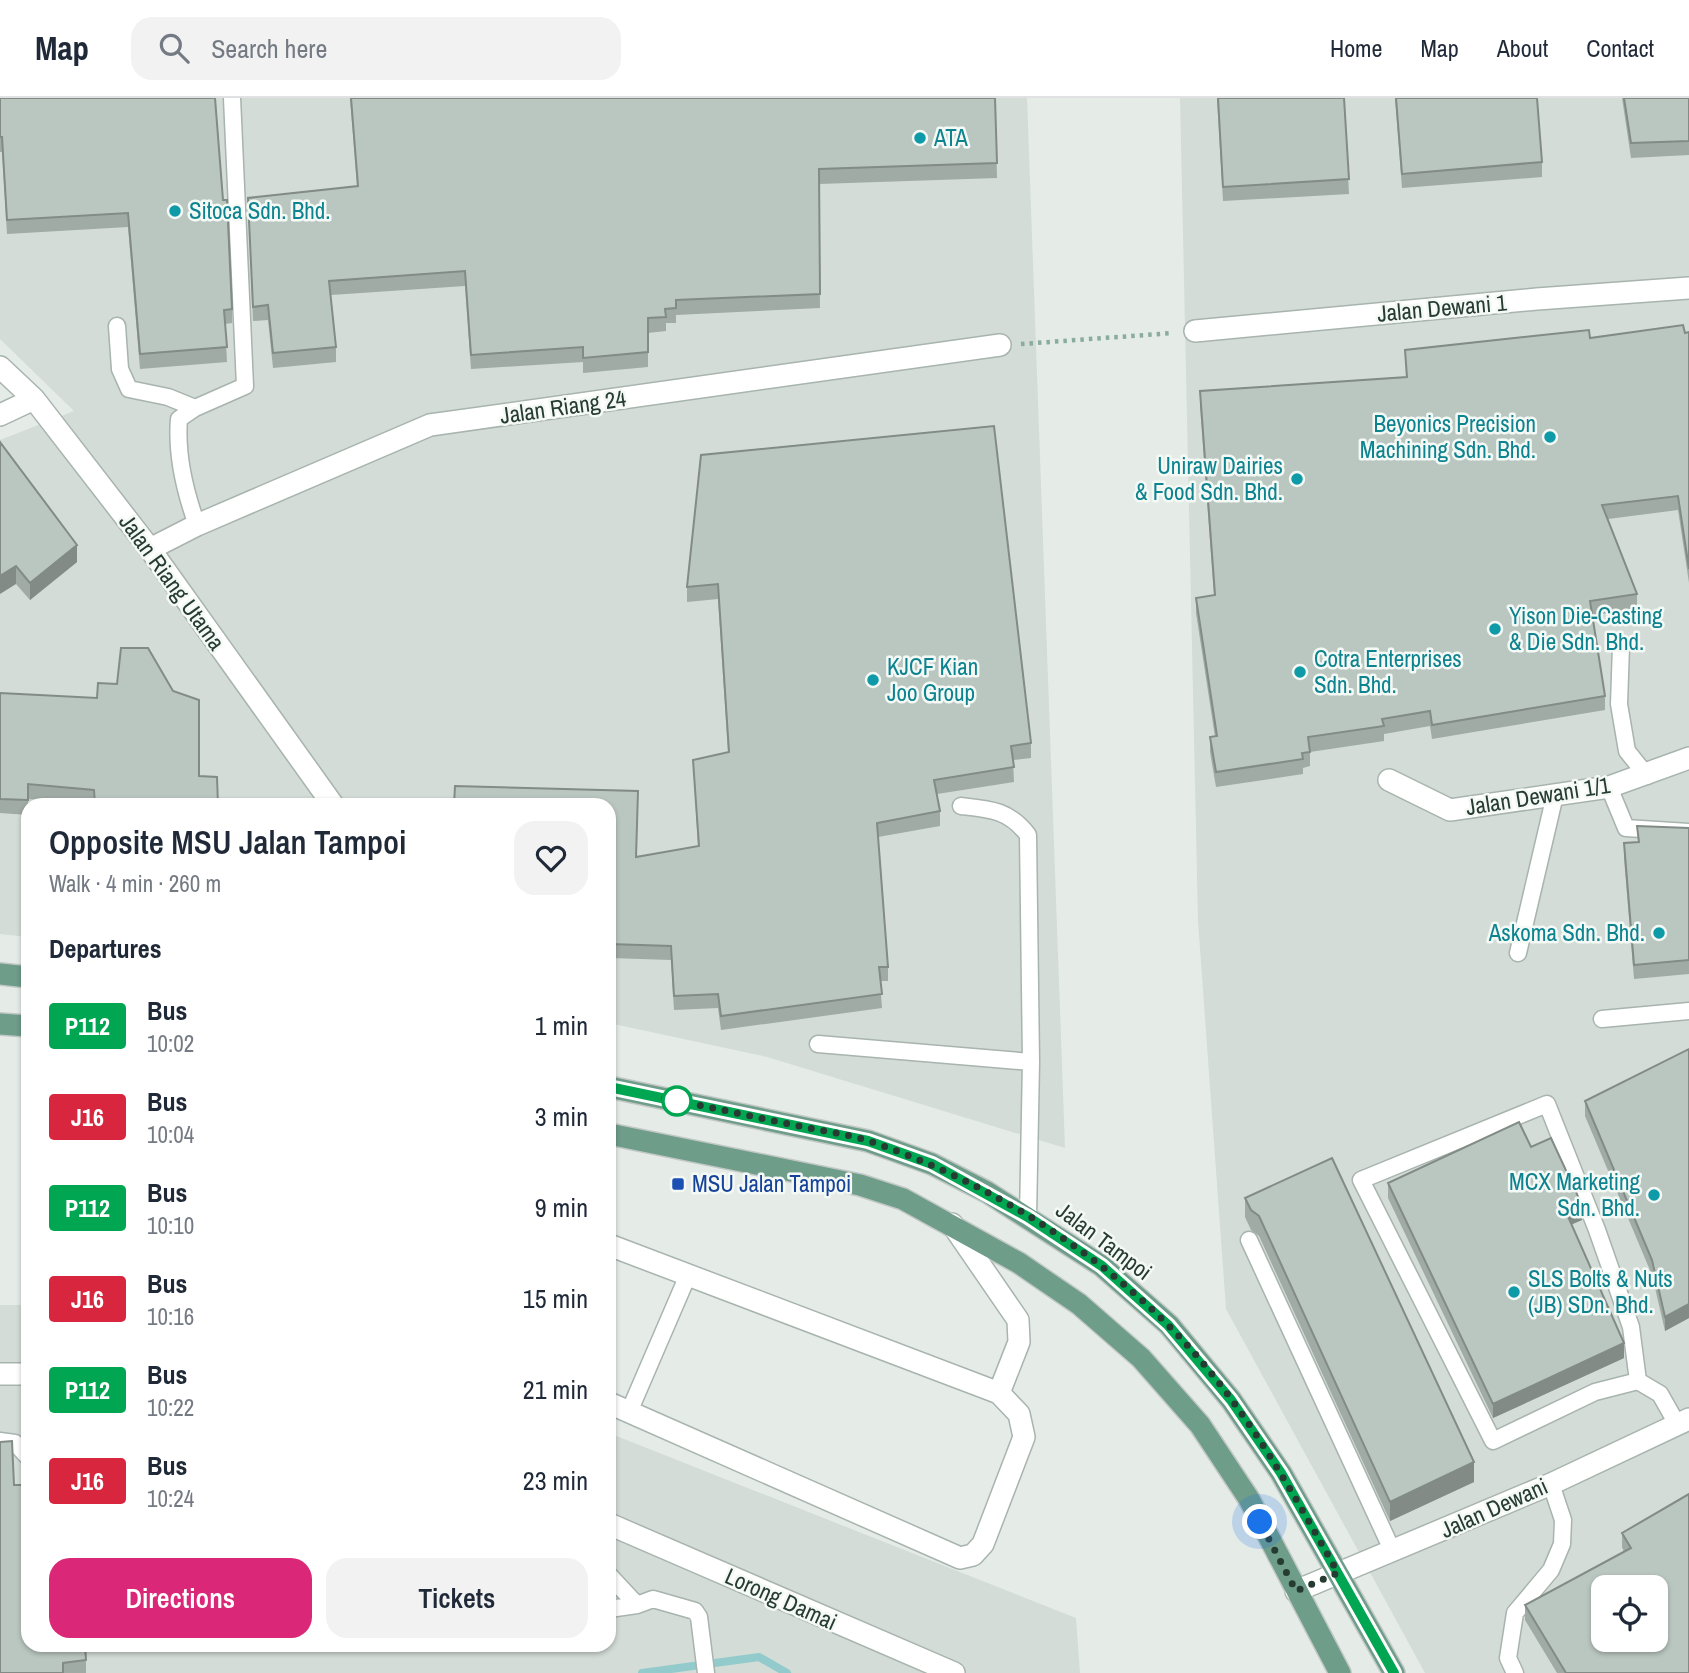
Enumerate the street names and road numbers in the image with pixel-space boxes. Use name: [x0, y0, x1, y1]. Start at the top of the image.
street label: Jalan Dewani 1: [1376, 286, 1509, 329]
street label: Jalan Riang 24: [498, 382, 628, 431]
street label: Jalan Riang Utama: [112, 507, 233, 657]
street label: Jalan Dewani 1/1: [1464, 769, 1613, 822]
street label: Jalan Tampoi: [1050, 1194, 1158, 1287]
street label: Jalan Dewani: [1435, 1470, 1552, 1545]
street label: Lorong Damai: [720, 1560, 842, 1637]

